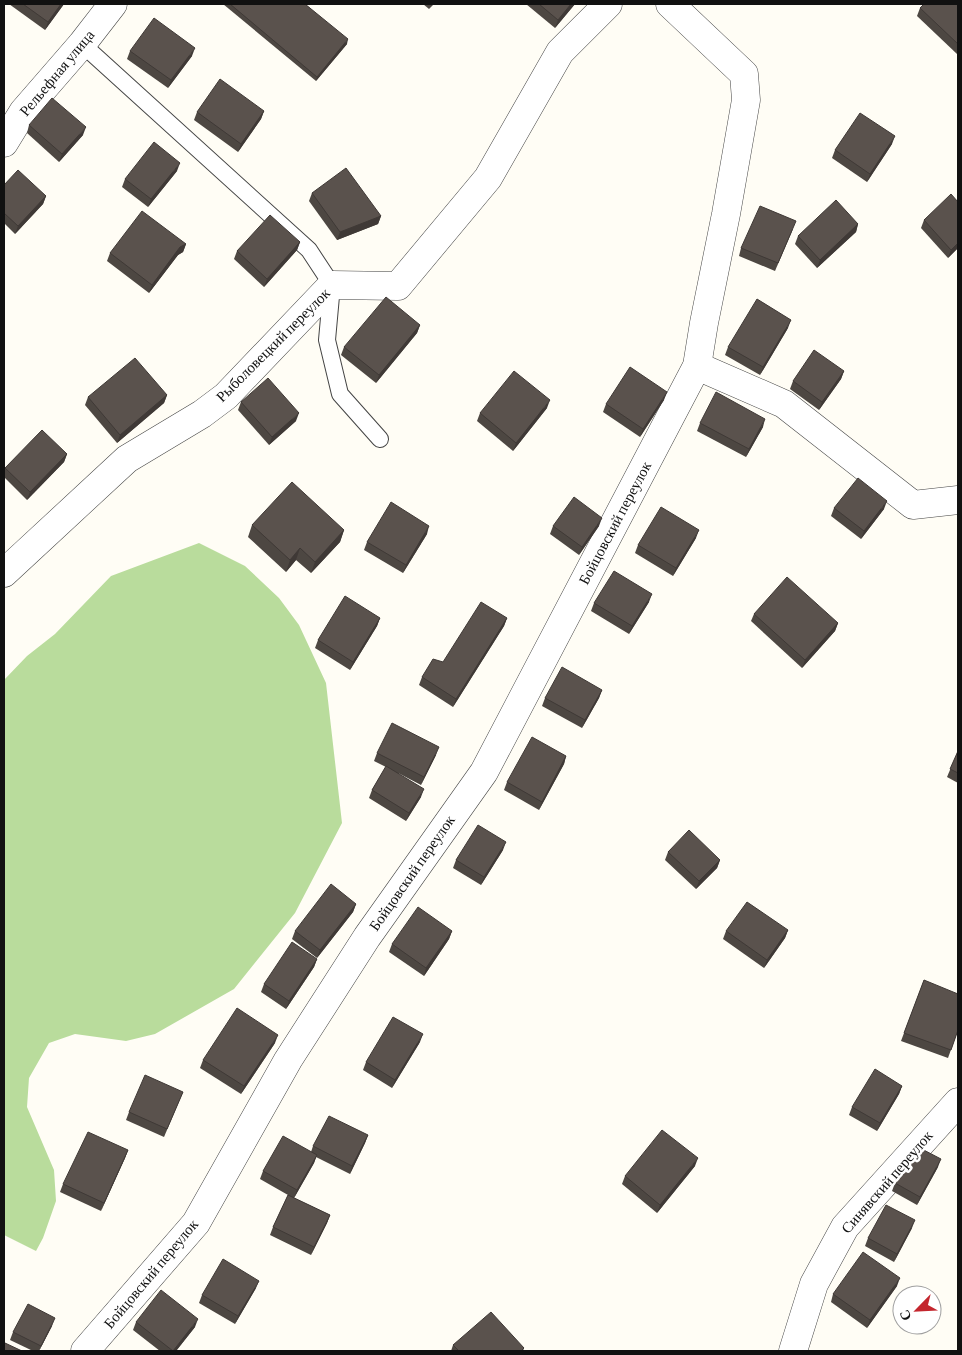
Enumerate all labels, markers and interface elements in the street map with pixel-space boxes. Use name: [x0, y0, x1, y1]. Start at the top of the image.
street label: Рельефная улица: [16, 27, 98, 119]
street label: Рыболовецкий переулок: [213, 284, 334, 405]
street label: Бойцовский переулок: [576, 458, 655, 587]
street label: Бойцовский переулок: [366, 812, 458, 934]
street label: Синявский переулок: [838, 1127, 936, 1236]
street label: Бойцовский переулок: [101, 1216, 202, 1332]
north arrow: [892, 1285, 942, 1335]
text: С: [896, 1307, 914, 1323]

